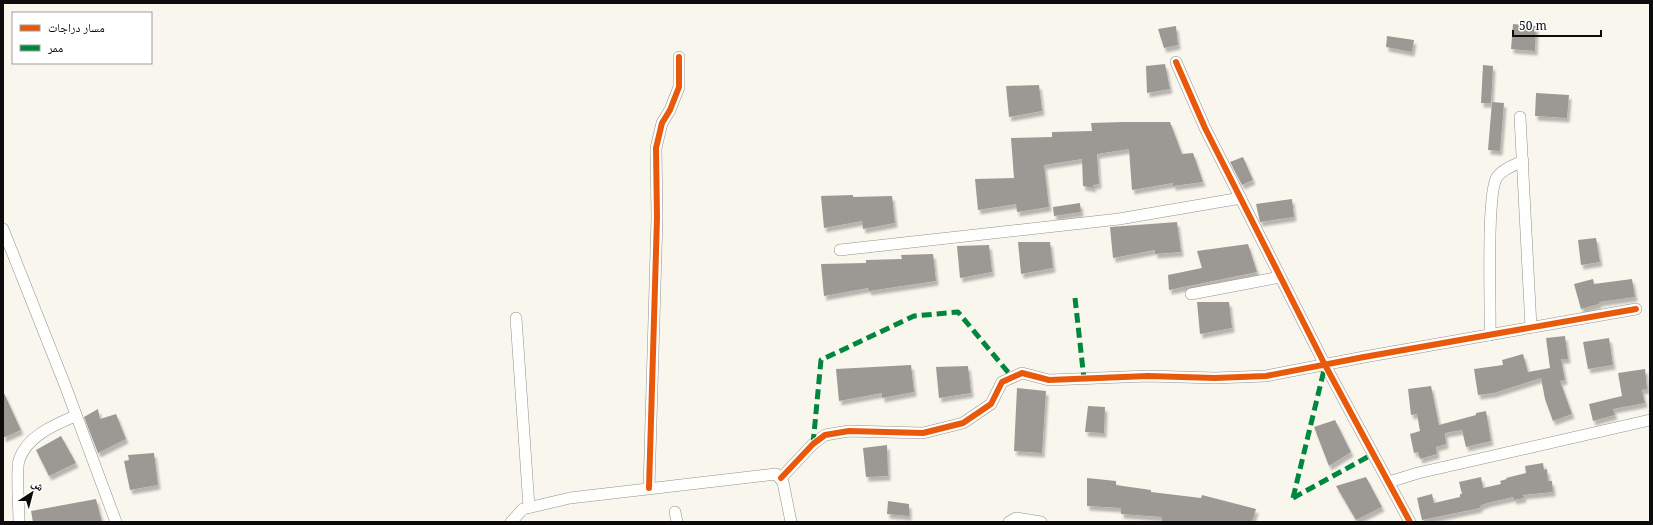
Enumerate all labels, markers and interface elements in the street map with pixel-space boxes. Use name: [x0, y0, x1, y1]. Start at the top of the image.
legend: [12, 12, 152, 64]
scale bar: [1513, 12, 1601, 38]
text: 50 m: [1519, 17, 1547, 34]
text: مسار دراجات: [48, 19, 105, 36]
text: ممر: [47, 39, 63, 56]
north arrow: [12, 473, 52, 513]
text: ش: [28, 475, 48, 495]

